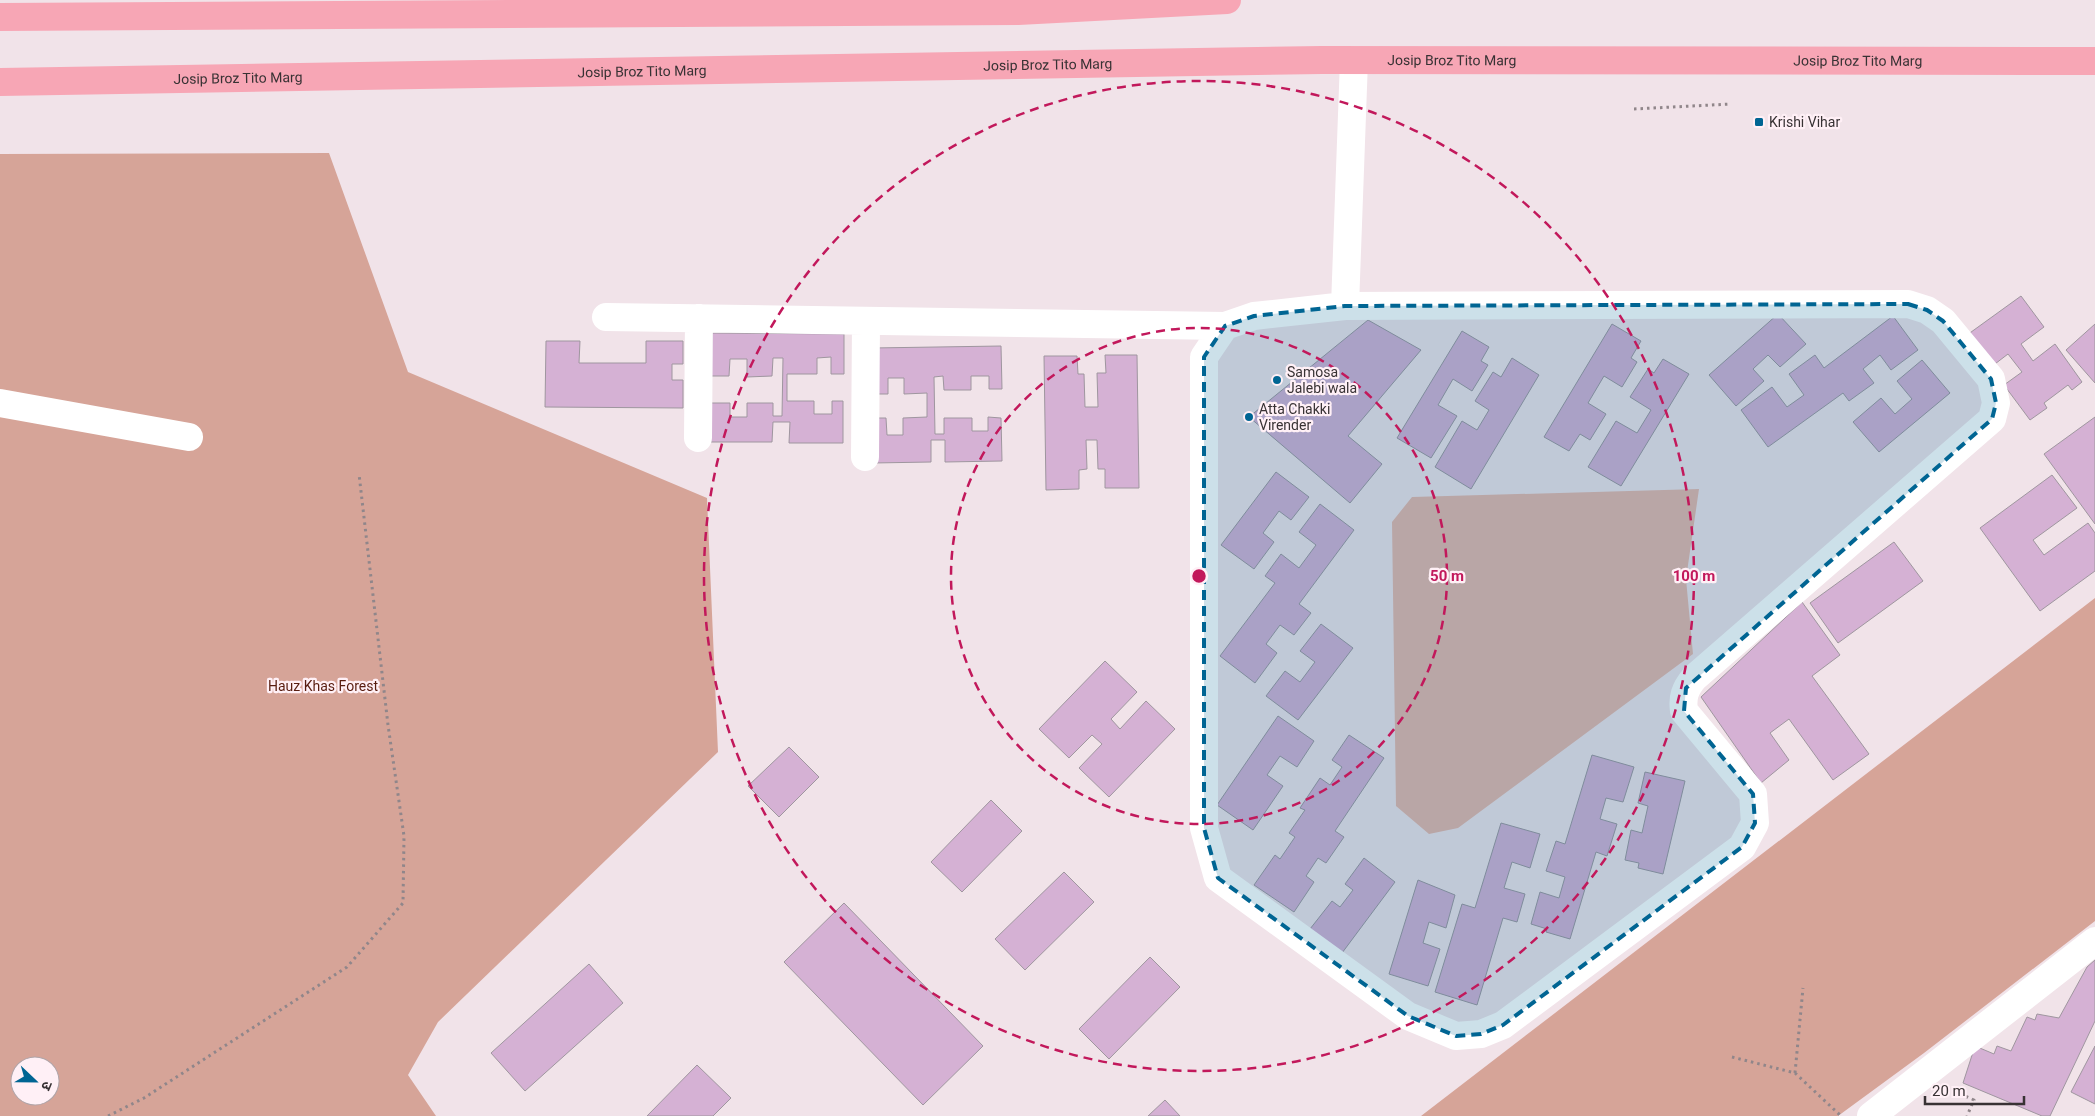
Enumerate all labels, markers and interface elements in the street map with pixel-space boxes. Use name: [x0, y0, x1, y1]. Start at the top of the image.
street label: Josip Broz Tito Marg: [1387, 52, 1516, 68]
street label: Josip Broz Tito Marg: [1793, 53, 1922, 69]
street label: Josip Broz Tito Marg: [983, 55, 1113, 74]
street label: Josip Broz Tito Marg: [577, 62, 707, 80]
street label: Josip Broz Tito Marg: [173, 69, 303, 87]
place label: Krishi Vihar: [1769, 114, 1840, 130]
marker: Krishi Vihar: [1753, 116, 1765, 128]
place label: Samosa Jalebi wala: [1287, 364, 1357, 396]
marker: Samosa Jalebi wala: [1271, 374, 1283, 386]
place label: Atta Chakki Virender: [1259, 401, 1330, 433]
marker: Atta Chakki Virender: [1243, 411, 1255, 423]
centre of rings: [1190, 567, 1208, 585]
text: 50 m: [1430, 567, 1464, 585]
text: 100 m: [1673, 567, 1715, 585]
park label: Hauz Khas Forest: [268, 678, 378, 694]
north arrow: [10, 1056, 60, 1106]
scale bar: [1925, 1074, 2024, 1106]
text: उ: [38, 1079, 56, 1093]
text: 20 m: [1932, 1082, 1966, 1100]

